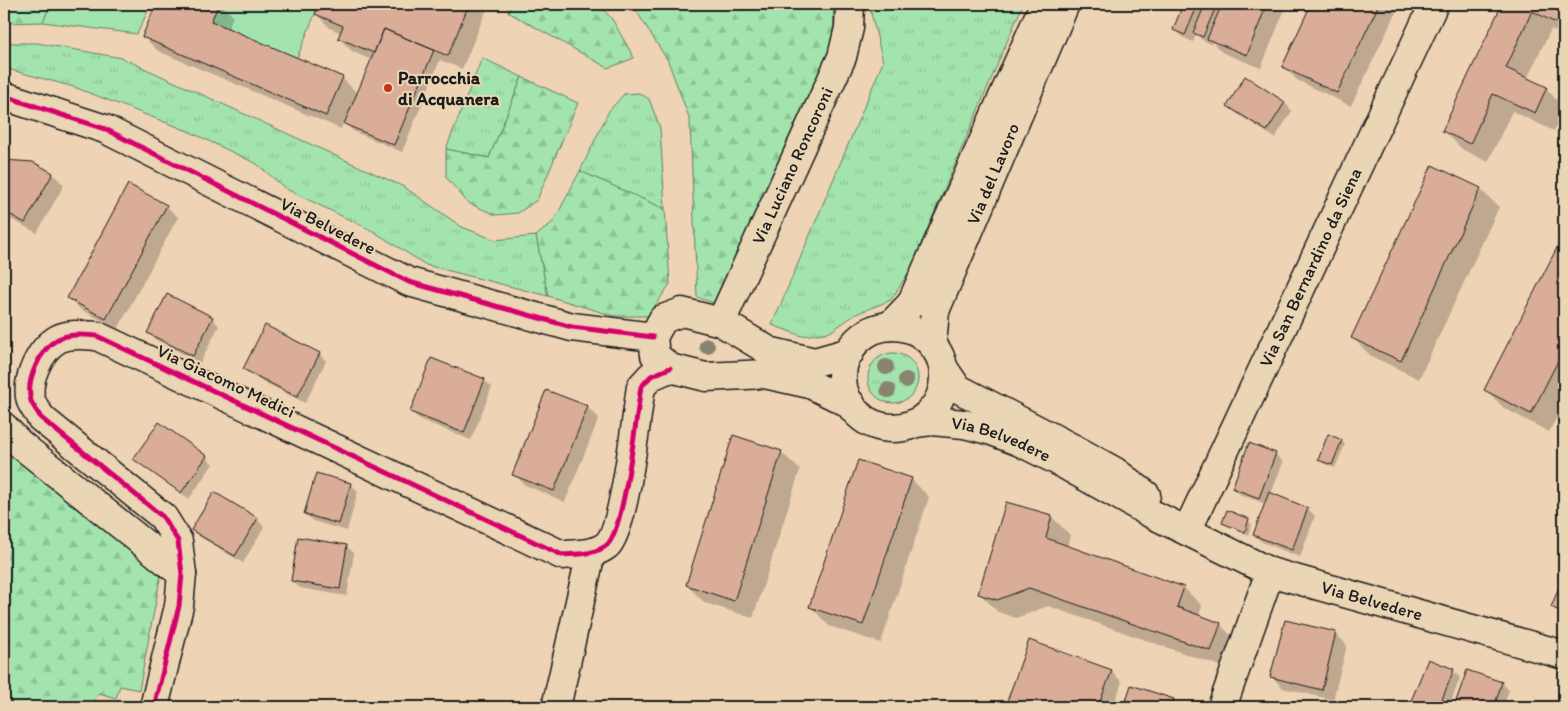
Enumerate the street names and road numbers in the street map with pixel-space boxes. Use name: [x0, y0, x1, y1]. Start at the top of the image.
street label: Via Luciano Roncoroni: [747, 83, 838, 248]
street label: Via del Lavoro: [962, 120, 1024, 228]
street label: Via San Bernardino da Siena: [1254, 164, 1367, 371]
street label: Via Belvedere: [277, 193, 379, 259]
street label: Via Giacomo Medici: [153, 339, 299, 423]
street label: Via Belvedere: [951, 412, 1054, 467]
street label: Via Belvedere: [1319, 576, 1425, 626]

